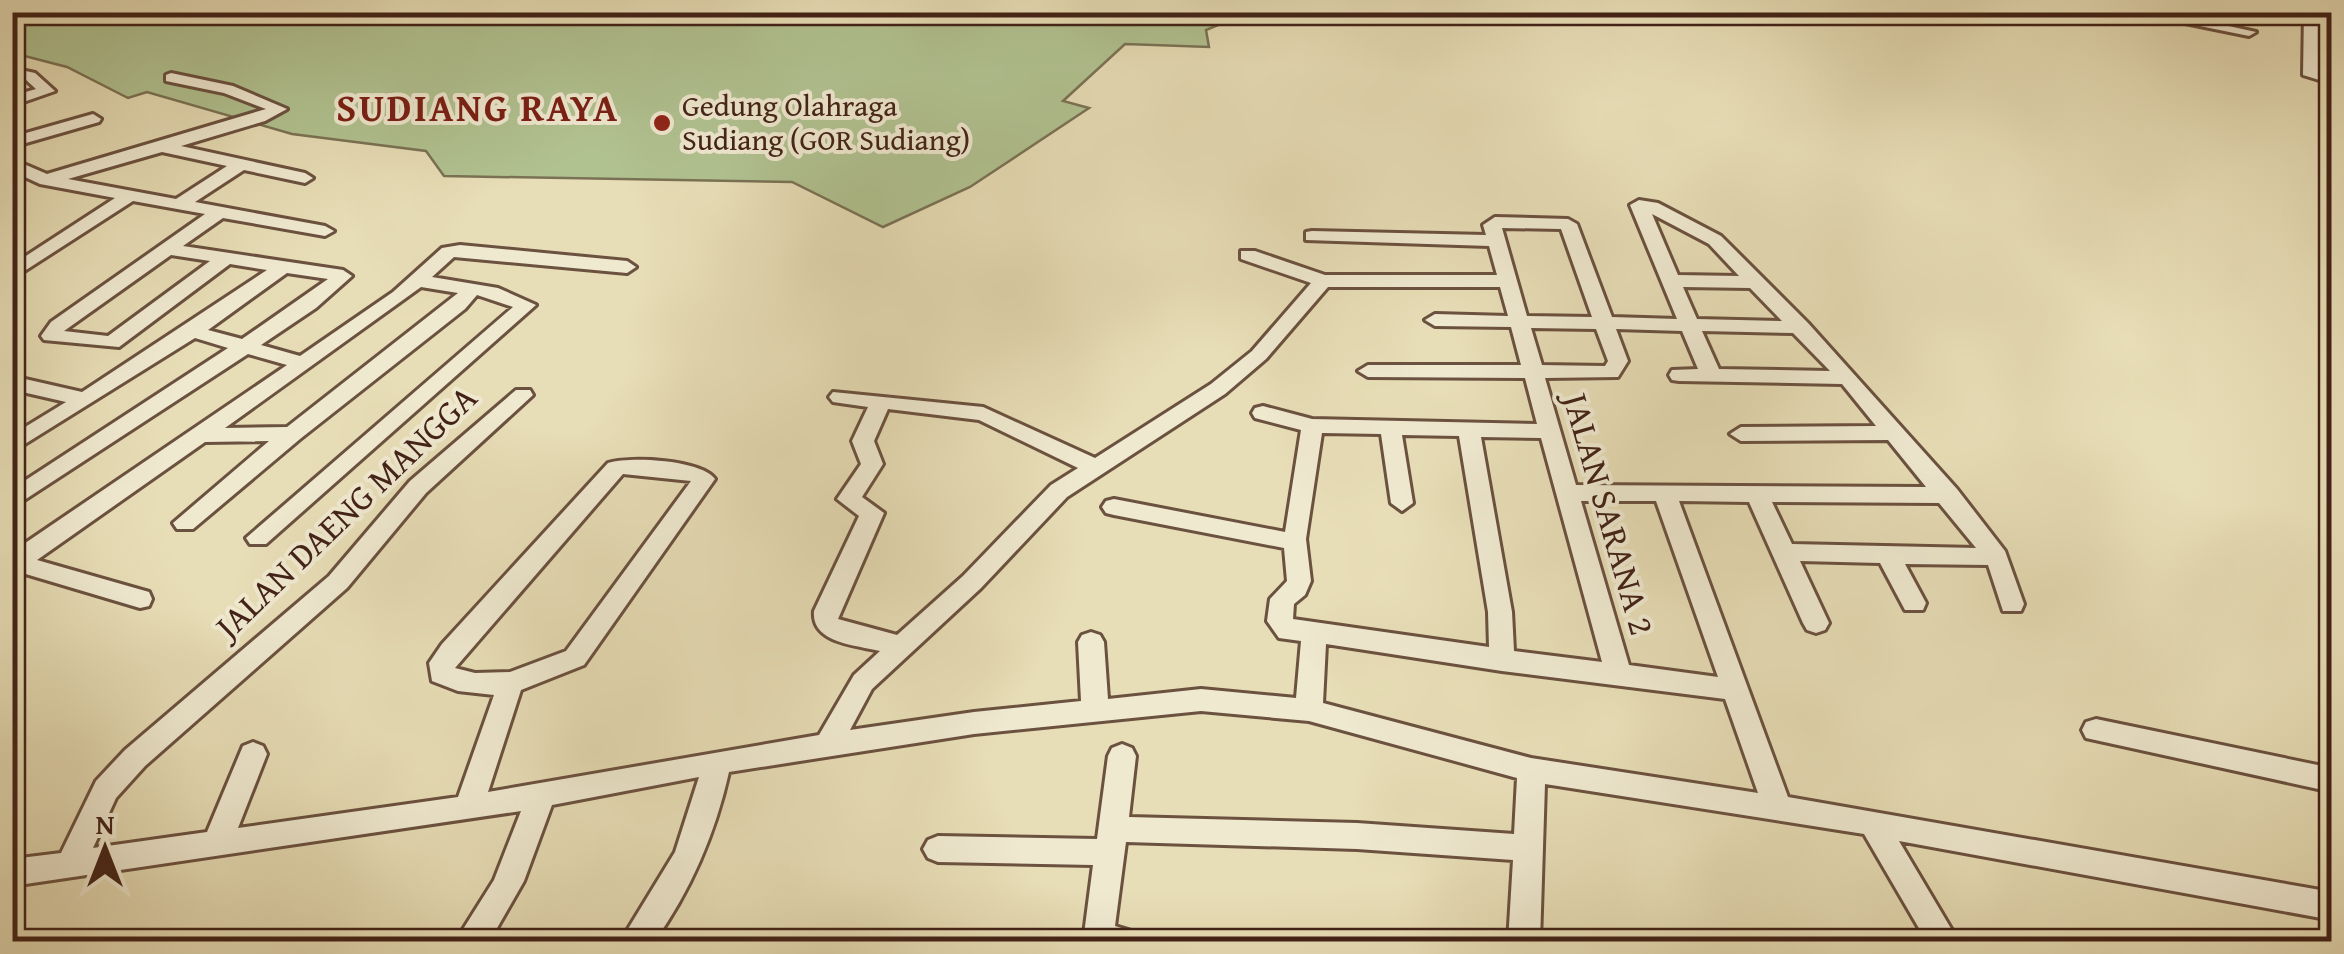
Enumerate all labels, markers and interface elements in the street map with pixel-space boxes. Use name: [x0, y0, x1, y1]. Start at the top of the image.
district label: SUDIANG RAYA: [336, 79, 620, 135]
place label: Gedung Olahraga Sudiang (GOR Sudiang): [682, 83, 970, 161]
marker: Gedung Olahraga Sudiang (GOR Sudiang): [651, 112, 673, 134]
street label: JALAN DAENG MANGGA: [200, 373, 488, 653]
street label: JALAN SARANA 2: [1549, 383, 1668, 641]
north arrow: [55, 799, 155, 899]
text: N: [96, 803, 115, 844]

